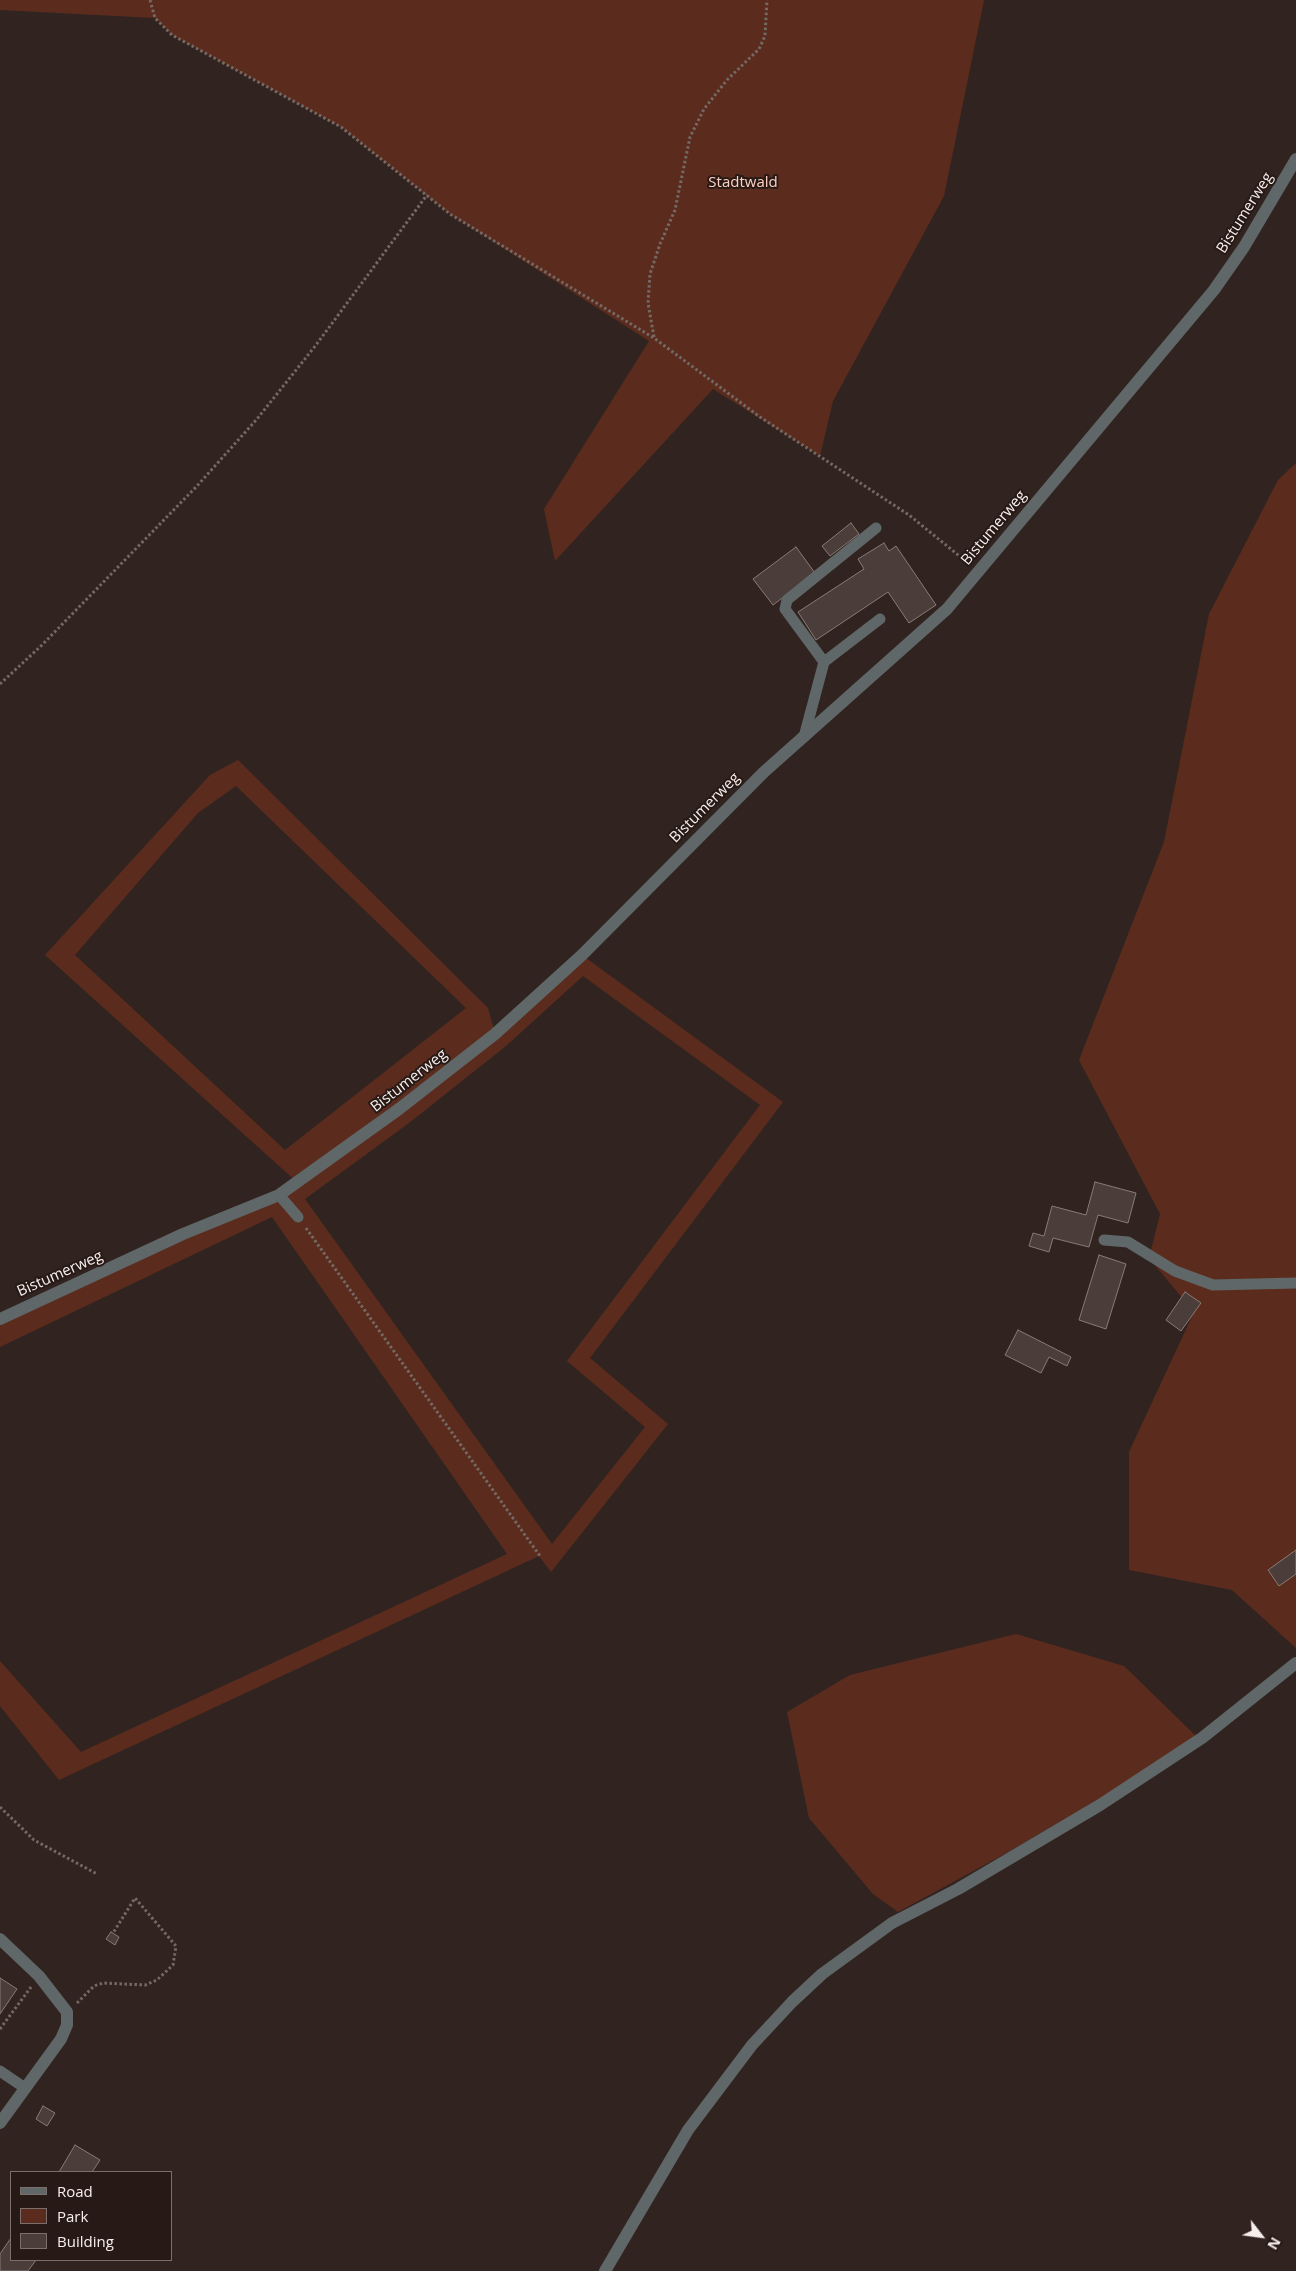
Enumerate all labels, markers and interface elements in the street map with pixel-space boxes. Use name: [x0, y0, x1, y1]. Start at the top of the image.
street label: Bistumerweg: [1213, 169, 1277, 257]
park label: Stadtwald: [708, 174, 778, 192]
street label: Bistumerweg: [958, 487, 1030, 569]
street label: Bistumerweg: [666, 769, 744, 847]
street label: Bistumerweg: [367, 1046, 451, 1116]
street label: Bistumerweg: [14, 1247, 106, 1301]
legend: [10, 2171, 172, 2261]
text: Road: [57, 2181, 93, 2201]
text: Park: [57, 2206, 88, 2226]
north arrow: [1236, 2211, 1286, 2261]
text: Building: [57, 2231, 114, 2251]
text: N: [1263, 2234, 1286, 2253]

